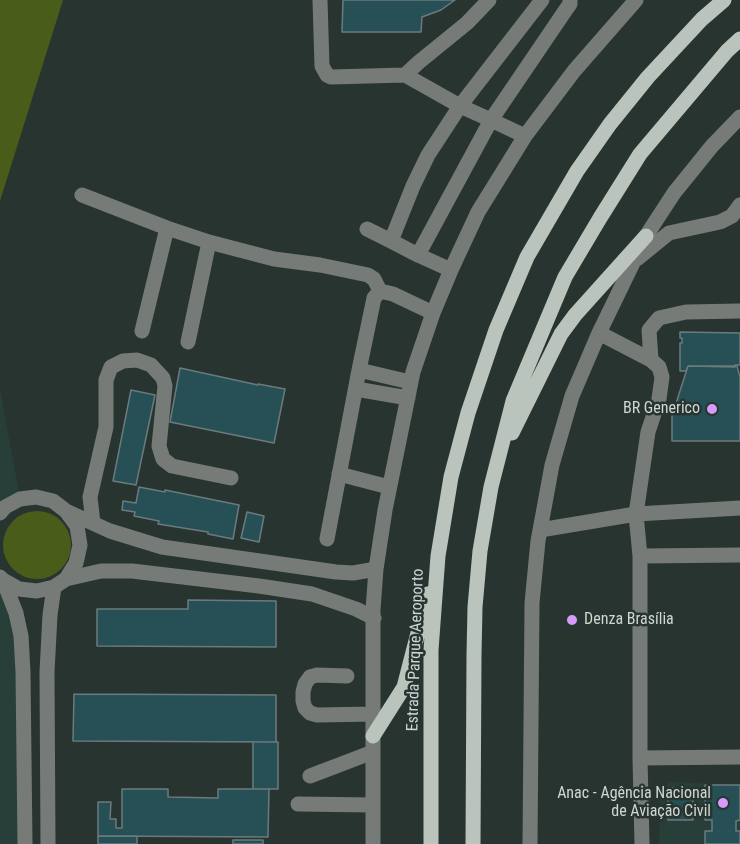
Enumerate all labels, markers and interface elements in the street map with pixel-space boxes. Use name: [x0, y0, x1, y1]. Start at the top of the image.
place label: BR Generico: [623, 399, 700, 419]
marker: BR Generico: [705, 402, 719, 416]
street label: Estrada Parque Aeroporto: [404, 568, 428, 732]
place label: Denza Brasília: [584, 610, 674, 630]
marker: Denza Brasília: [565, 613, 579, 627]
place label: Anac - Agência Nacional de Aviação Civil: [557, 784, 711, 822]
marker: Anac - Agência Nacional de Aviação Civil: [716, 796, 730, 810]

